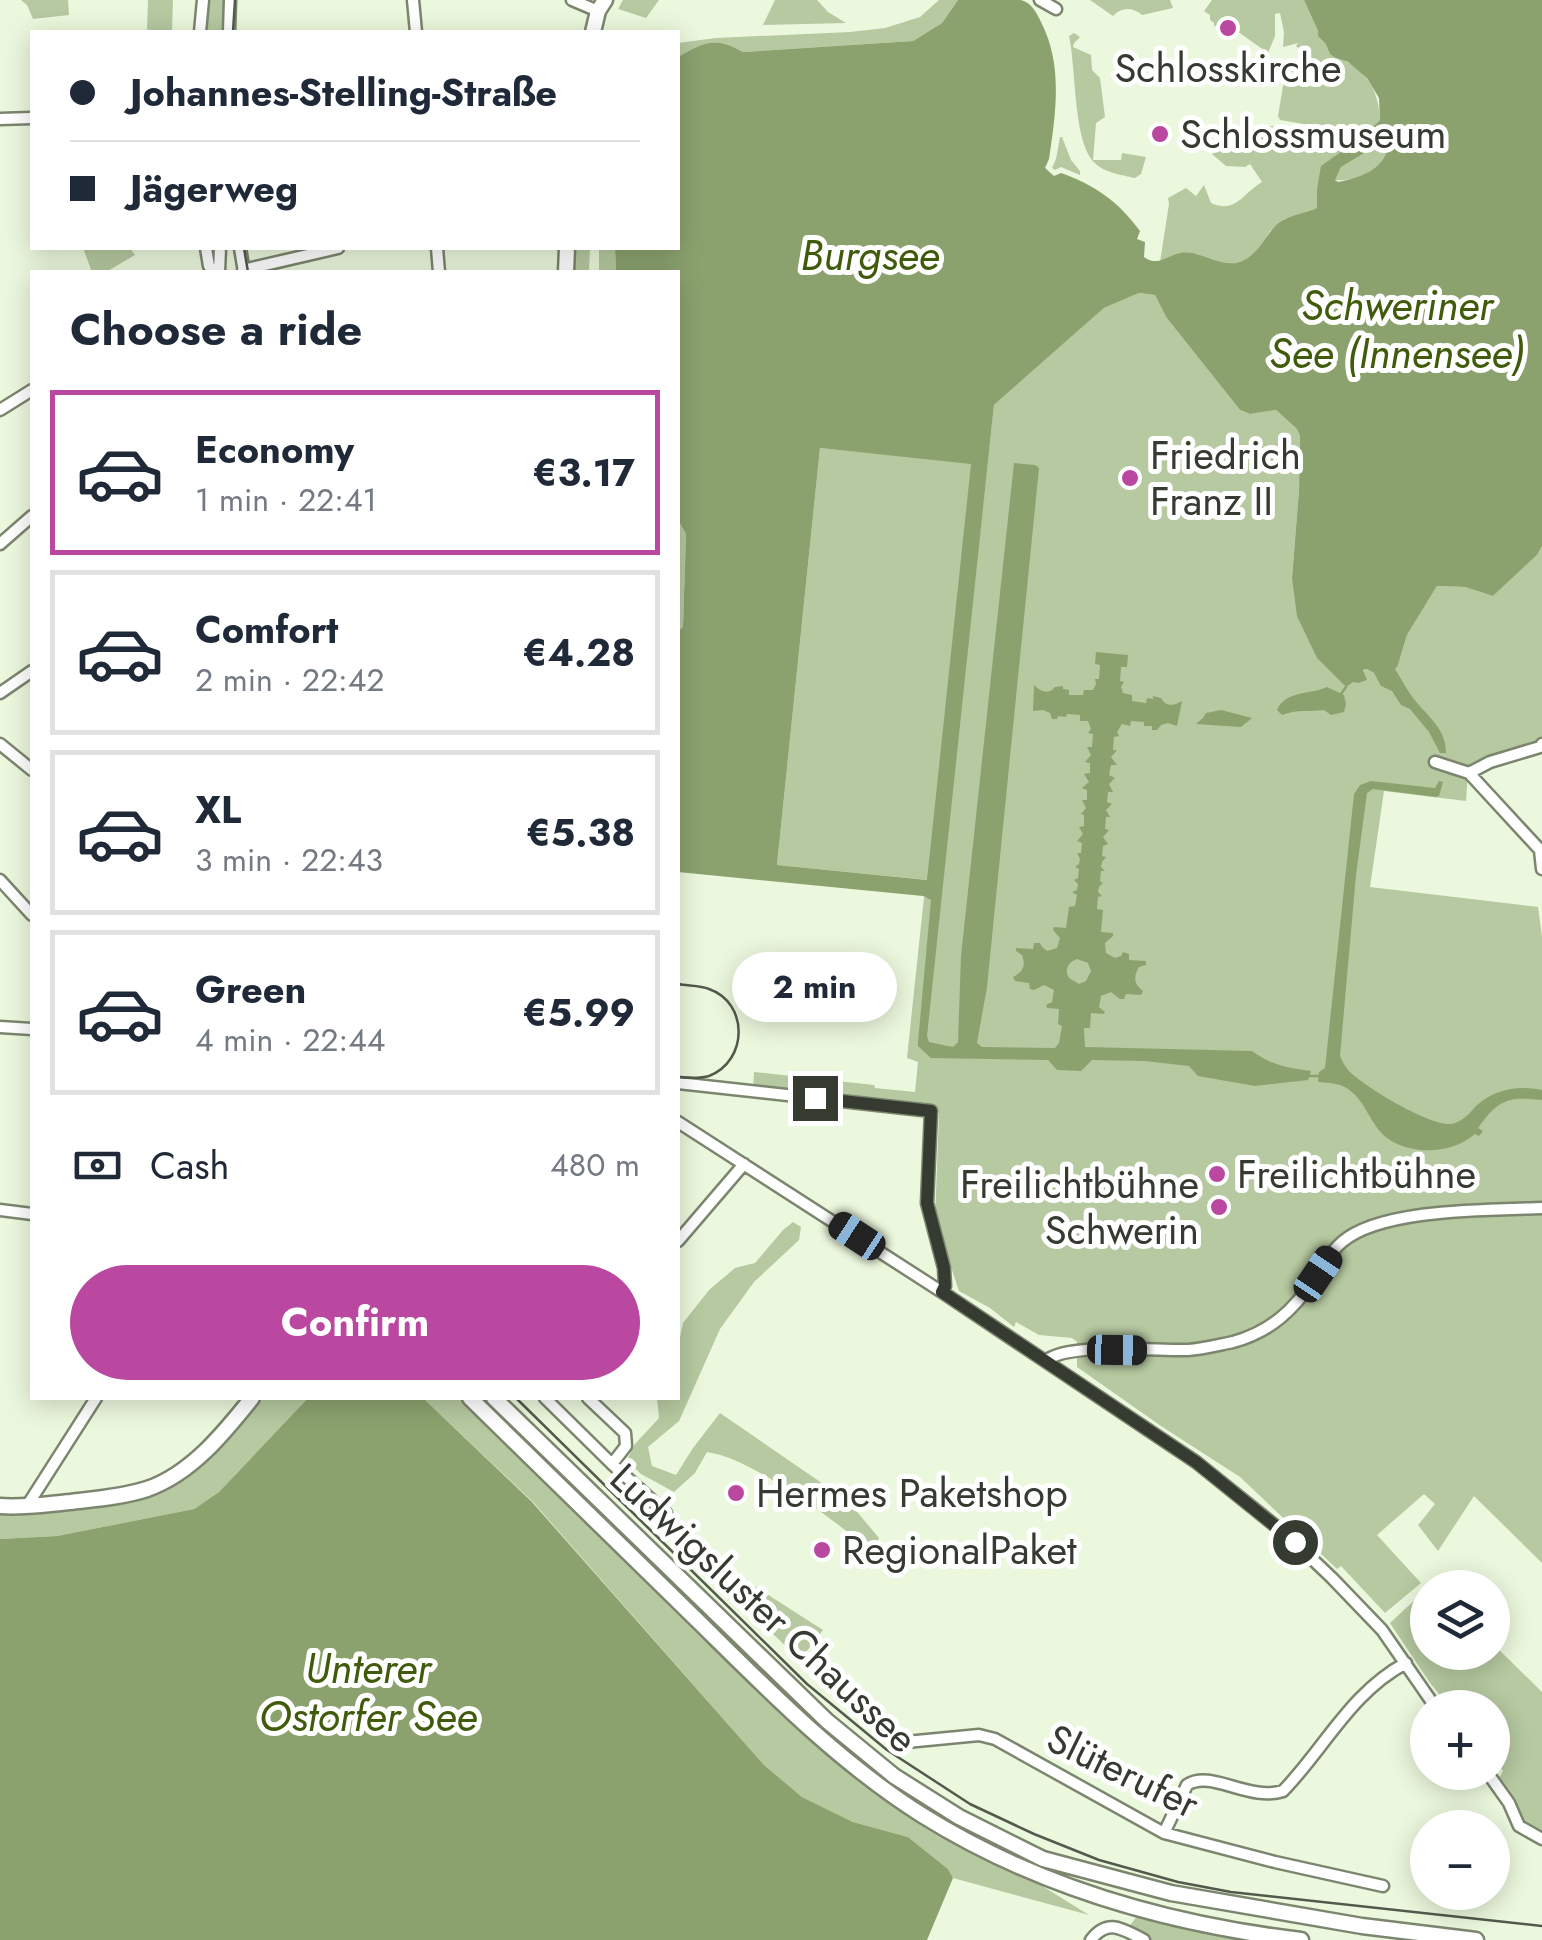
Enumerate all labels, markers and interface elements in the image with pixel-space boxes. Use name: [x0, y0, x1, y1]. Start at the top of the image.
marker: Schlosskirche: [1217, 17, 1239, 39]
place label: Schlosskirche: [1114, 39, 1342, 97]
text: Johannes-Stelling-Straße: [130, 65, 557, 120]
place label: Schlossmuseum: [1180, 105, 1446, 163]
marker: Schlossmuseum: [1149, 123, 1171, 145]
text: Jägerweg: [130, 161, 298, 216]
water label: Burgsee: [800, 225, 940, 286]
water label: Schweriner See (Innensee): [1269, 275, 1525, 384]
text: Choose a ride: [70, 297, 362, 362]
text: Economy: [195, 422, 354, 477]
place label: Friedrich Franz II: [1150, 426, 1301, 530]
icon: car: [75, 428, 165, 518]
text: €3.17: [533, 445, 635, 500]
marker: Friedrich Franz II: [1119, 467, 1141, 489]
text: 1 min · 22:41: [195, 477, 377, 523]
text: Comfort: [195, 602, 338, 657]
icon: car: [75, 608, 165, 698]
text: €4.28: [523, 625, 635, 680]
text: 2 min · 22:42: [195, 657, 385, 703]
text: XL: [195, 782, 241, 837]
icon: car: [75, 788, 165, 878]
text: €5.38: [526, 805, 635, 860]
text: 3 min · 22:43: [195, 837, 383, 883]
callout: 2 min: [732, 953, 898, 1023]
text: Green: [195, 962, 306, 1017]
text: 2 min: [772, 964, 857, 1010]
icon: car: [75, 968, 165, 1058]
text: €5.99: [523, 985, 635, 1040]
text: 4 min · 22:44: [195, 1017, 385, 1063]
route end: [793, 1076, 838, 1121]
icon: cash: [70, 1138, 125, 1193]
text: Cash: [150, 1138, 230, 1193]
text: 480 m: [550, 1142, 640, 1188]
place label: Freilichtbühne: [1237, 1145, 1476, 1203]
place label: Freilichtbühne Schwerin: [960, 1155, 1199, 1259]
marker: Freilichtbühne: [1206, 1163, 1228, 1185]
marker: Freilichtbühne Schwerin: [1208, 1196, 1230, 1218]
car: [824, 1207, 890, 1265]
car: [1289, 1241, 1347, 1307]
button: Confirm: [70, 1265, 640, 1380]
car: [1087, 1334, 1147, 1366]
street label: Ludwigsluster Chaussee: [597, 1450, 931, 1766]
place label: Hermes Paketshop: [756, 1464, 1068, 1522]
marker: Hermes Paketshop: [725, 1482, 747, 1504]
route start: [1273, 1520, 1318, 1565]
place label: RegionalPaket: [842, 1521, 1077, 1579]
marker: RegionalPaket: [811, 1539, 833, 1561]
map controls: [1410, 1570, 1510, 1910]
button: layers: [1410, 1570, 1510, 1670]
water label: Unterer Ostorfer See: [259, 1638, 477, 1747]
button: +: [1410, 1690, 1510, 1790]
street label: Slüterufer: [1037, 1709, 1209, 1833]
button: −: [1410, 1810, 1510, 1910]

